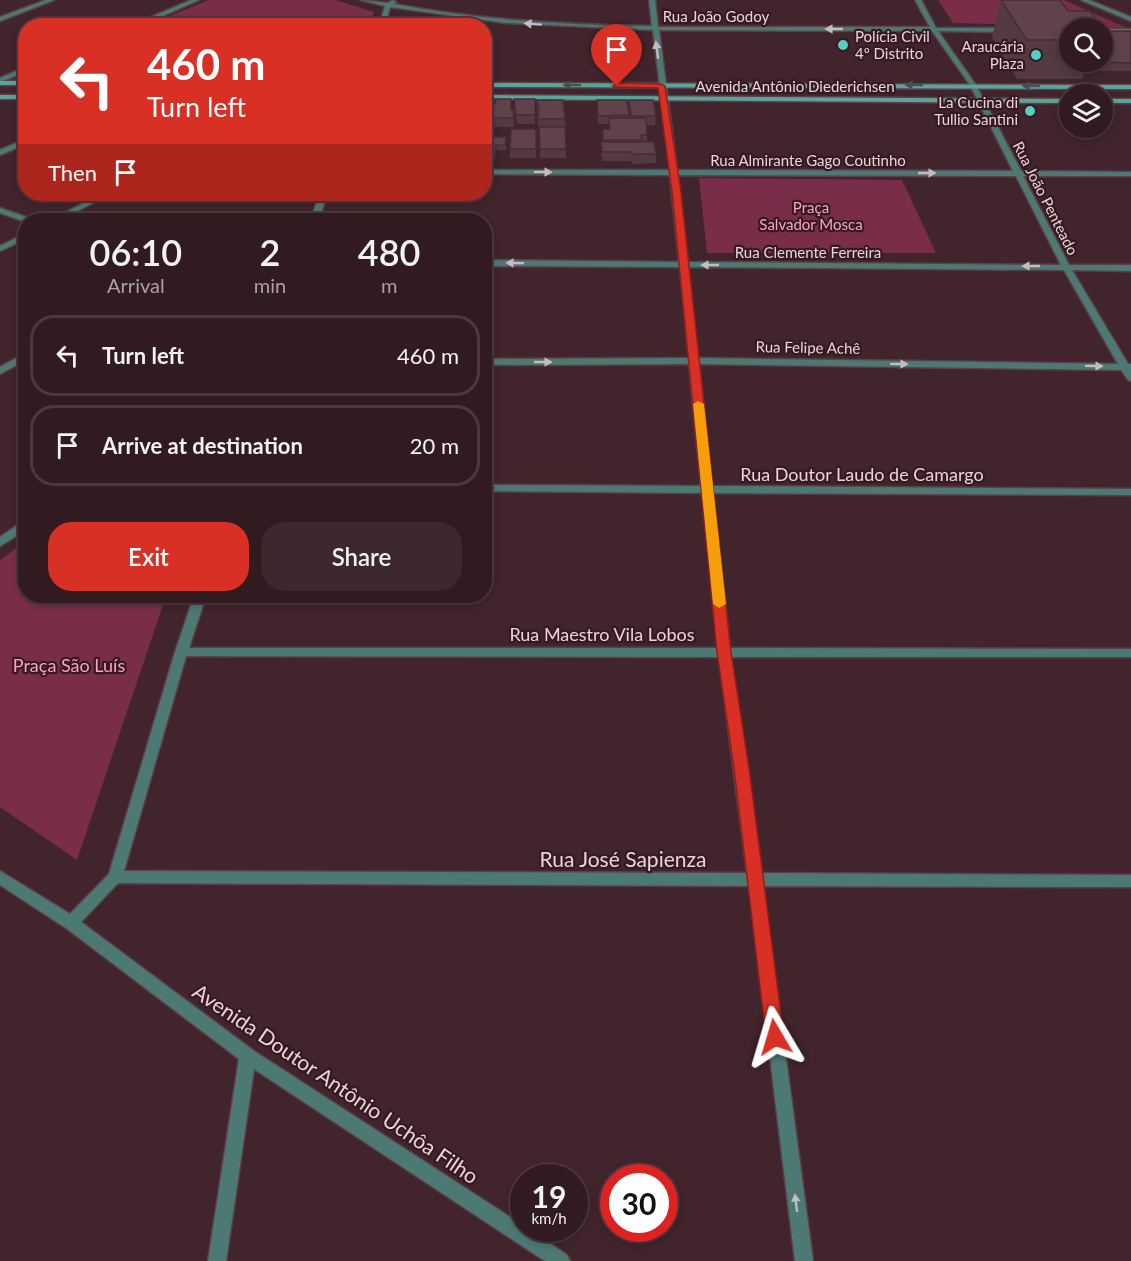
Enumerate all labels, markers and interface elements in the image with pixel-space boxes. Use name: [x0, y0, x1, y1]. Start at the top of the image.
street label: Rua João Godoy: [663, 7, 769, 25]
map controls: [1059, 18, 1113, 138]
button: search: [1059, 18, 1113, 72]
one-way arrow: [523, 19, 542, 28]
pin: [591, 24, 642, 86]
one-way arrow: [824, 24, 843, 34]
place label: Polícia Civil 4º Distrito: [855, 27, 930, 62]
icon: arrive: [600, 33, 633, 66]
place label: Araucária Plaza: [962, 37, 1024, 72]
marker: Polícia Civil 4º Distrito: [836, 38, 850, 52]
text: 460 m: [147, 39, 265, 89]
one-way arrow: [652, 40, 661, 59]
icon: left: [48, 42, 126, 120]
marker: Araucária Plaza: [1029, 48, 1043, 62]
street label: Avenida Antônio Diederichsen: [695, 77, 895, 95]
one-way arrow: [563, 80, 582, 90]
one-way arrow: [905, 80, 924, 90]
one-way arrow: [1021, 81, 1040, 91]
button: layers: [1059, 84, 1113, 138]
text: Turn left: [147, 90, 246, 123]
place label: La Cucina di Tullio Santini: [934, 93, 1018, 128]
marker: La Cucina di Tullio Santini: [1023, 104, 1037, 118]
street label: Rua João Penteado: [1010, 138, 1082, 258]
street label: Rua Almirante Gago Coutinho: [710, 151, 906, 169]
icon: arrive: [109, 156, 142, 189]
text: Then: [48, 159, 97, 186]
one-way arrow: [533, 167, 552, 177]
one-way arrow: [917, 168, 936, 178]
park label: Praça Salvador Mosca: [759, 198, 863, 233]
text: 06:10: [90, 230, 182, 274]
text: 2: [260, 230, 280, 274]
text: 480: [358, 230, 420, 274]
street label: Rua Clemente Ferreira: [735, 243, 881, 261]
one-way arrow: [505, 258, 524, 268]
one-way arrow: [700, 260, 719, 270]
one-way arrow: [1021, 262, 1040, 271]
text: Arrival: [107, 273, 165, 297]
text: min: [254, 273, 286, 297]
text: m: [381, 273, 397, 297]
street label: Rua Felipe Achê: [755, 337, 861, 357]
icon: left: [51, 339, 84, 372]
text: Turn left: [102, 342, 184, 369]
text: 460 m: [397, 342, 459, 369]
one-way arrow: [533, 357, 552, 367]
one-way arrow: [890, 359, 909, 368]
one-way arrow: [1085, 361, 1104, 371]
icon: arrive: [51, 429, 84, 462]
text: Arrive at destination: [102, 432, 303, 459]
text: 20 m: [410, 432, 459, 459]
street label: Rua Doutor Laudo de Camargo: [740, 463, 984, 485]
button: Exit: [48, 522, 249, 591]
button: Share: [261, 522, 462, 591]
street label: Rua Maestro Vila Lobos: [509, 623, 695, 645]
park label: Praça São Luís: [13, 654, 125, 676]
street label: Rua José Sapienza: [540, 846, 706, 871]
street label: Avenida Doutor Antônio Uchôa Filho: [188, 978, 484, 1188]
position arrow: [743, 1005, 807, 1069]
speed limit sign: 30: [600, 1164, 678, 1242]
text: 19: [532, 1178, 566, 1214]
one-way arrow: [791, 1193, 801, 1212]
text: km/h: [531, 1209, 567, 1227]

